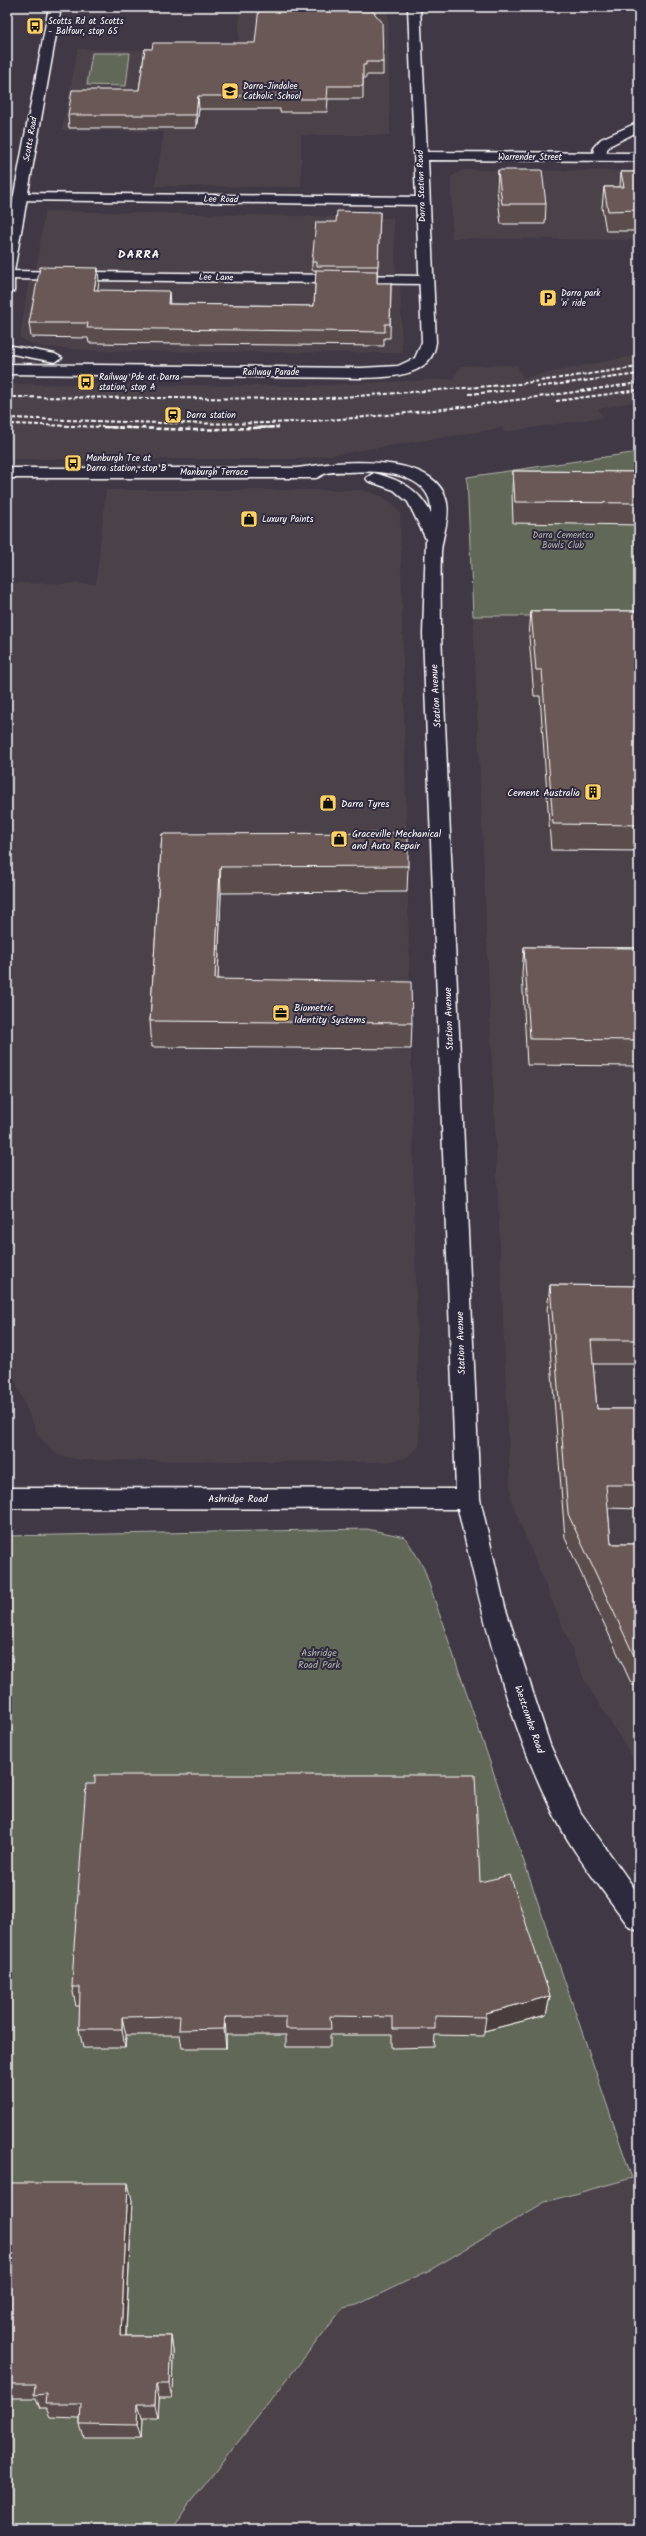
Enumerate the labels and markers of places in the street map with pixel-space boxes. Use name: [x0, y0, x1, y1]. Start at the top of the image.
place label: Scotts Rd at Scotts - Balfour, stop 65: [48, 14, 124, 39]
bus stop icon: Scotts Rd at Scotts - Balfour, stop 65: [25, 16, 45, 36]
place label: Darra-Jindalee Catholic School: [243, 79, 302, 104]
school or university icon: Darra-Jindalee Catholic School: [220, 81, 240, 101]
place label: Darra park 'n' ride: [561, 286, 601, 311]
parking icon: Darra park 'n' ride: [538, 288, 558, 308]
place label: Railway Pde at Darra station, stop A: [99, 370, 180, 395]
bus stop icon: Railway Pde at Darra station, stop A: [76, 372, 96, 392]
station icon: Darra station: [163, 405, 183, 425]
place label: Darra station: [186, 408, 236, 423]
place label: Manburgh Tce at Darra station, stop B: [86, 451, 167, 476]
bus stop icon: Manburgh Tce at Darra station, stop B: [63, 453, 83, 473]
shop icon: Luxury Paints: [239, 509, 259, 529]
place label: Luxury Paints: [262, 512, 314, 527]
building icon: Cement Australia: [583, 782, 603, 802]
place label: Cement Australia: [507, 785, 580, 801]
shop icon: Darra Tyres: [318, 793, 338, 813]
place label: Darra Tyres: [341, 796, 390, 812]
place label: Graceville Mechanical and Auto Repair: [352, 826, 442, 854]
shop icon: Graceville Mechanical and Auto Repair: [329, 829, 349, 849]
place label: Biometric Identity Systems: [294, 1000, 366, 1028]
office icon: Biometric Identity Systems: [271, 1003, 291, 1023]

